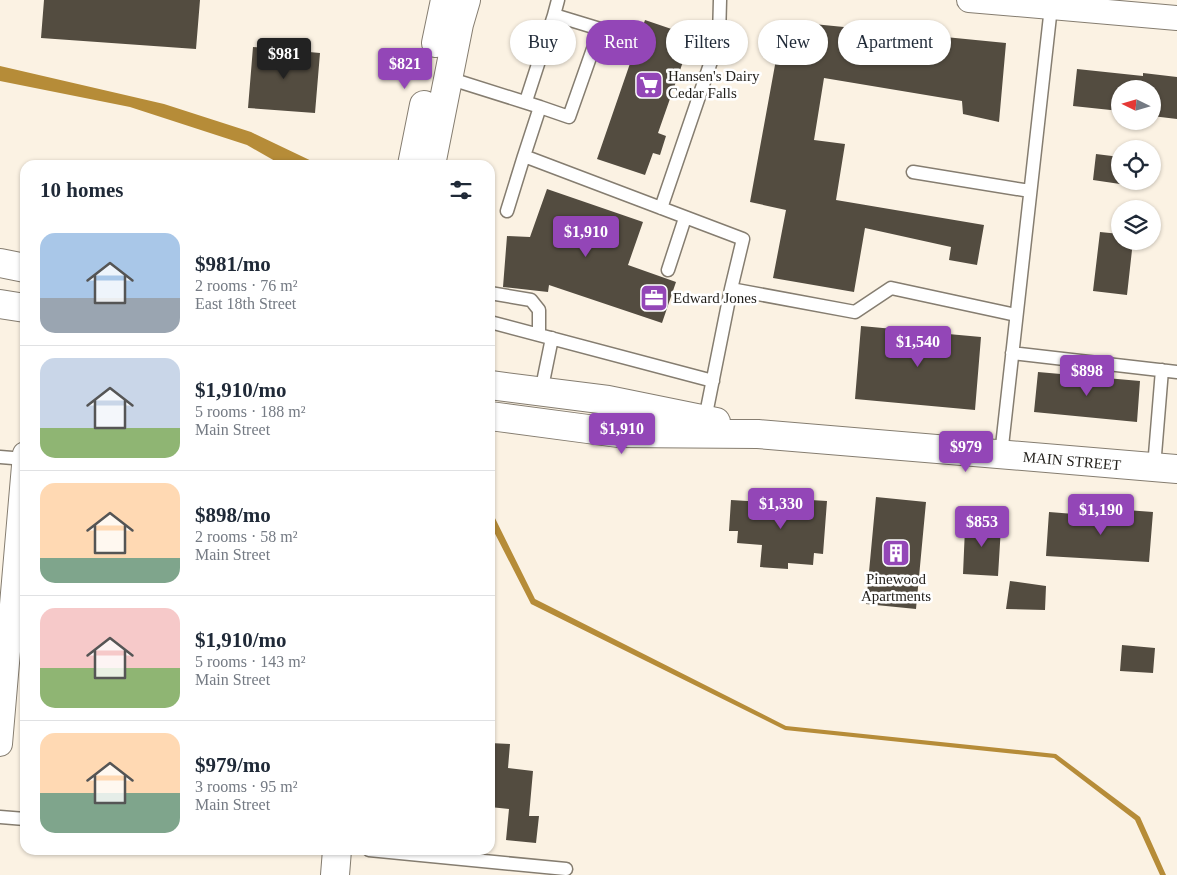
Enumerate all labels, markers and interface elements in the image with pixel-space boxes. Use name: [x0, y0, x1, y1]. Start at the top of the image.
chip: Buy: [510, 20, 576, 65]
chip: Rent: [586, 20, 656, 65]
chip: Filters: [666, 20, 748, 65]
chip: New: [758, 20, 828, 65]
chip: Apartment: [838, 20, 951, 65]
pin: $981: [254, 38, 314, 80]
text: $981: [268, 45, 300, 62]
pin: $821: [375, 48, 435, 90]
text: $821: [389, 55, 421, 72]
place label: Hansen's Dairy Cedar Falls: [668, 68, 760, 101]
supermarket icon: Hansen's Dairy Cedar Falls: [634, 70, 664, 100]
north arrow: [1111, 80, 1161, 130]
map controls: [1111, 80, 1161, 250]
button: locate: [1111, 140, 1161, 190]
icon: filters: [447, 176, 475, 204]
text: 10 homes: [40, 178, 123, 202]
button: layers: [1111, 200, 1161, 250]
pin: $1,910: [545, 216, 627, 258]
text: $1,910: [564, 223, 608, 240]
text: $981/mo: [195, 252, 271, 276]
icon: home: [80, 253, 140, 313]
text: 2 rooms · 76 m²: [195, 277, 298, 294]
office icon: Edward Jones: [639, 283, 669, 313]
place label: Edward Jones: [673, 290, 757, 306]
text: East 18th Street: [195, 295, 296, 312]
pin: $1,540: [877, 326, 959, 368]
text: $1,540: [896, 333, 940, 350]
pin: $898: [1057, 354, 1117, 397]
text: $898: [1071, 362, 1103, 379]
icon: home: [80, 378, 140, 438]
text: $1,910/mo: [195, 378, 287, 402]
text: 5 rooms · 188 m²: [195, 403, 306, 420]
pin: $1,910: [581, 412, 663, 455]
text: $1,910: [600, 420, 644, 437]
text: Main Street: [195, 421, 270, 438]
pin: $979: [936, 430, 996, 473]
text: $979: [950, 438, 982, 455]
street label: MAIN STREET: [1022, 449, 1122, 473]
pin: $1,330: [740, 488, 822, 530]
pin: $1,190: [1060, 494, 1142, 536]
text: $1,330: [759, 495, 803, 512]
text: $1,190: [1079, 501, 1123, 518]
icon: home: [80, 503, 140, 563]
text: $898/mo: [195, 503, 271, 527]
pin: $853: [952, 506, 1012, 548]
text: $853: [966, 513, 998, 530]
text: 2 rooms · 58 m²: [195, 528, 298, 545]
building icon: Pinewood Apartments: [881, 538, 911, 568]
text: Main Street: [195, 546, 270, 563]
place label: Pinewood Apartments: [861, 571, 931, 604]
icon: home: [80, 628, 140, 688]
text: $1,910/mo: [195, 628, 287, 652]
text: 5 rooms · 143 m²: [195, 653, 306, 670]
text: Main Street: [195, 671, 270, 688]
icon: home: [80, 753, 140, 813]
text: $979/mo: [195, 753, 271, 777]
text: 3 rooms · 95 m²: [195, 778, 298, 795]
text: Main Street: [195, 796, 270, 813]

